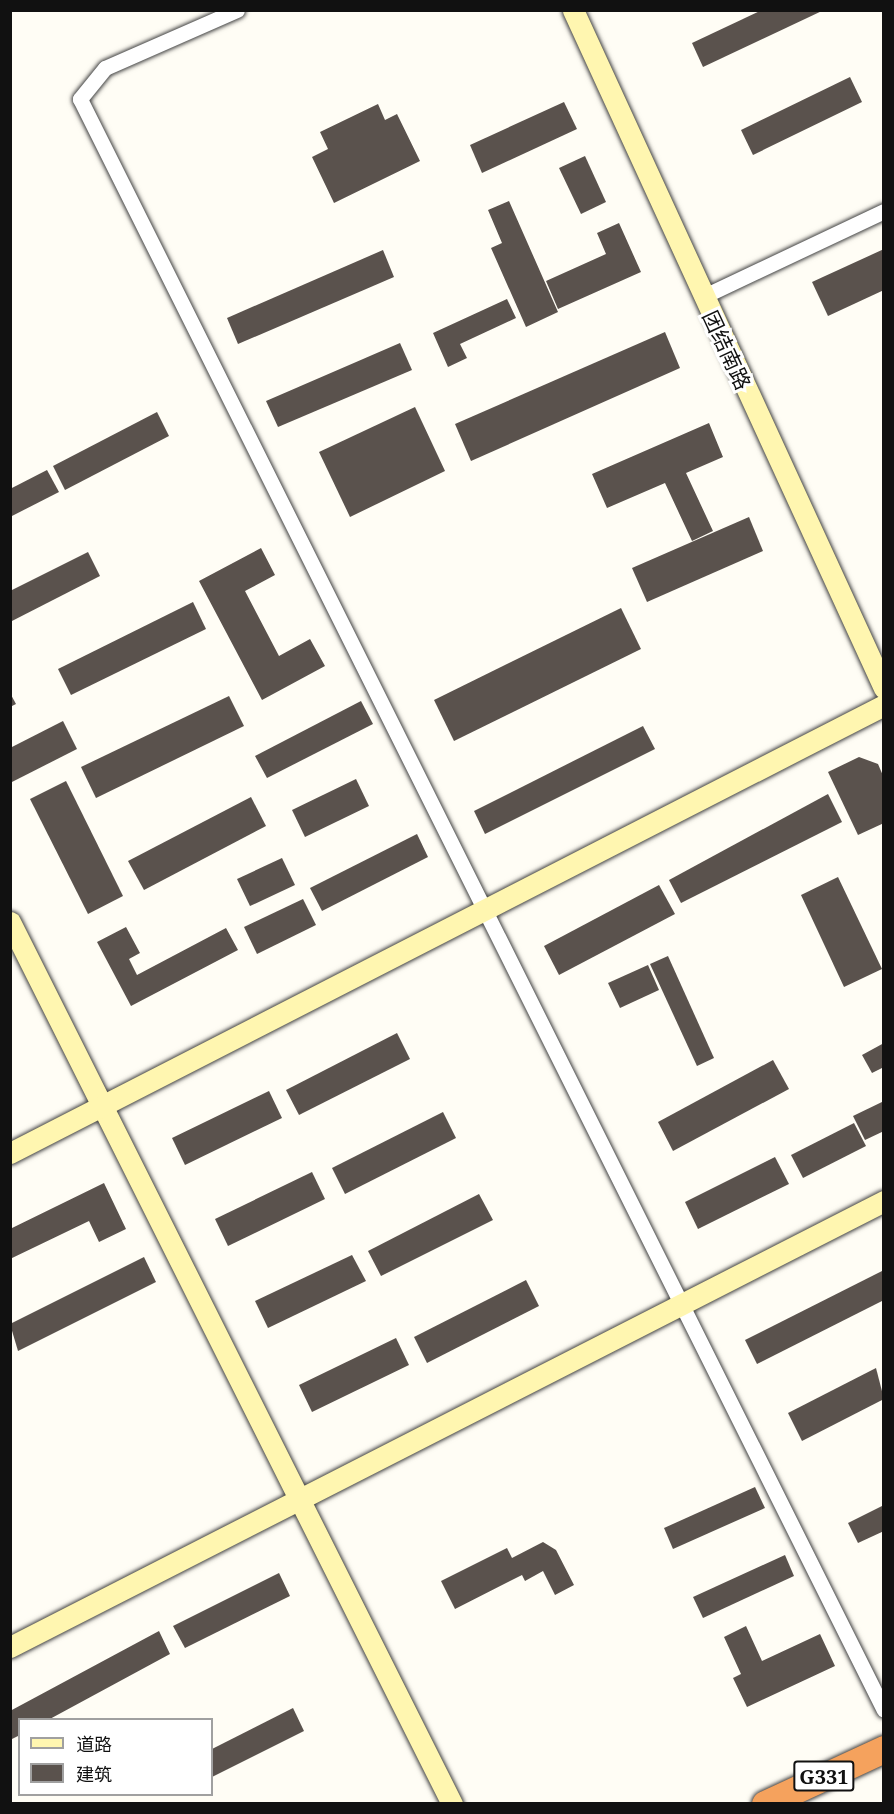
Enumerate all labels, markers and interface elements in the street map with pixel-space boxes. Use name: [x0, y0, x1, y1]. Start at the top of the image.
street label: 团结南路: [698, 307, 756, 393]
legend: [18, 1718, 213, 1796]
text: 道路: [76, 1732, 112, 1756]
road number: G331: [792, 1759, 856, 1793]
text: 建筑: [76, 1762, 112, 1786]

